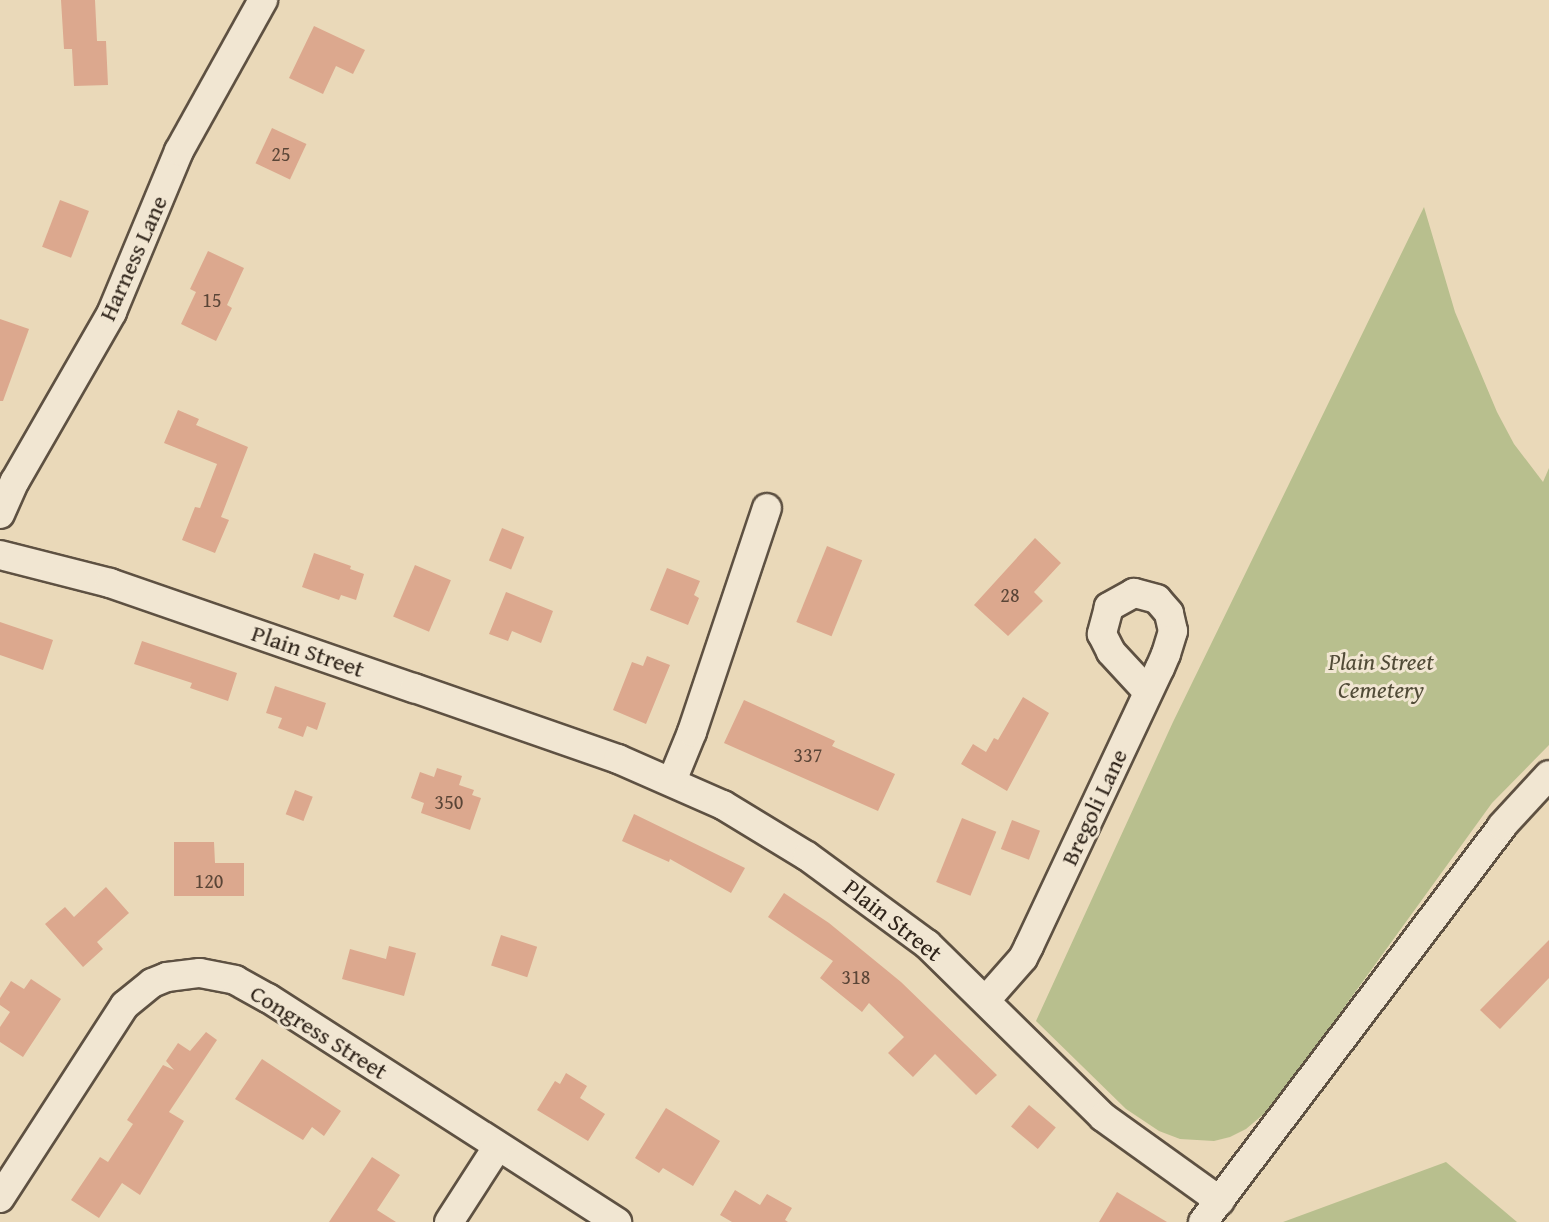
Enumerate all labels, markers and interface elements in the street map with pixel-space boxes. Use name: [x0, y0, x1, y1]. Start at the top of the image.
house number: 25: [271, 141, 291, 165]
street label: Harness Lane: [93, 191, 173, 325]
house number: 15: [202, 287, 222, 311]
house number: 28: [1000, 582, 1020, 606]
street label: Plain Street: [248, 618, 368, 684]
park label: Plain Street Cemetery: [1328, 648, 1434, 704]
house number: 337: [794, 742, 822, 766]
street label: Bregoli Lane: [1055, 744, 1133, 870]
house number: 350: [435, 789, 463, 813]
house number: 120: [195, 868, 223, 892]
street label: Plain Street: [838, 873, 948, 967]
house number: 318: [842, 964, 870, 988]
street label: Congress Street: [245, 978, 393, 1086]

